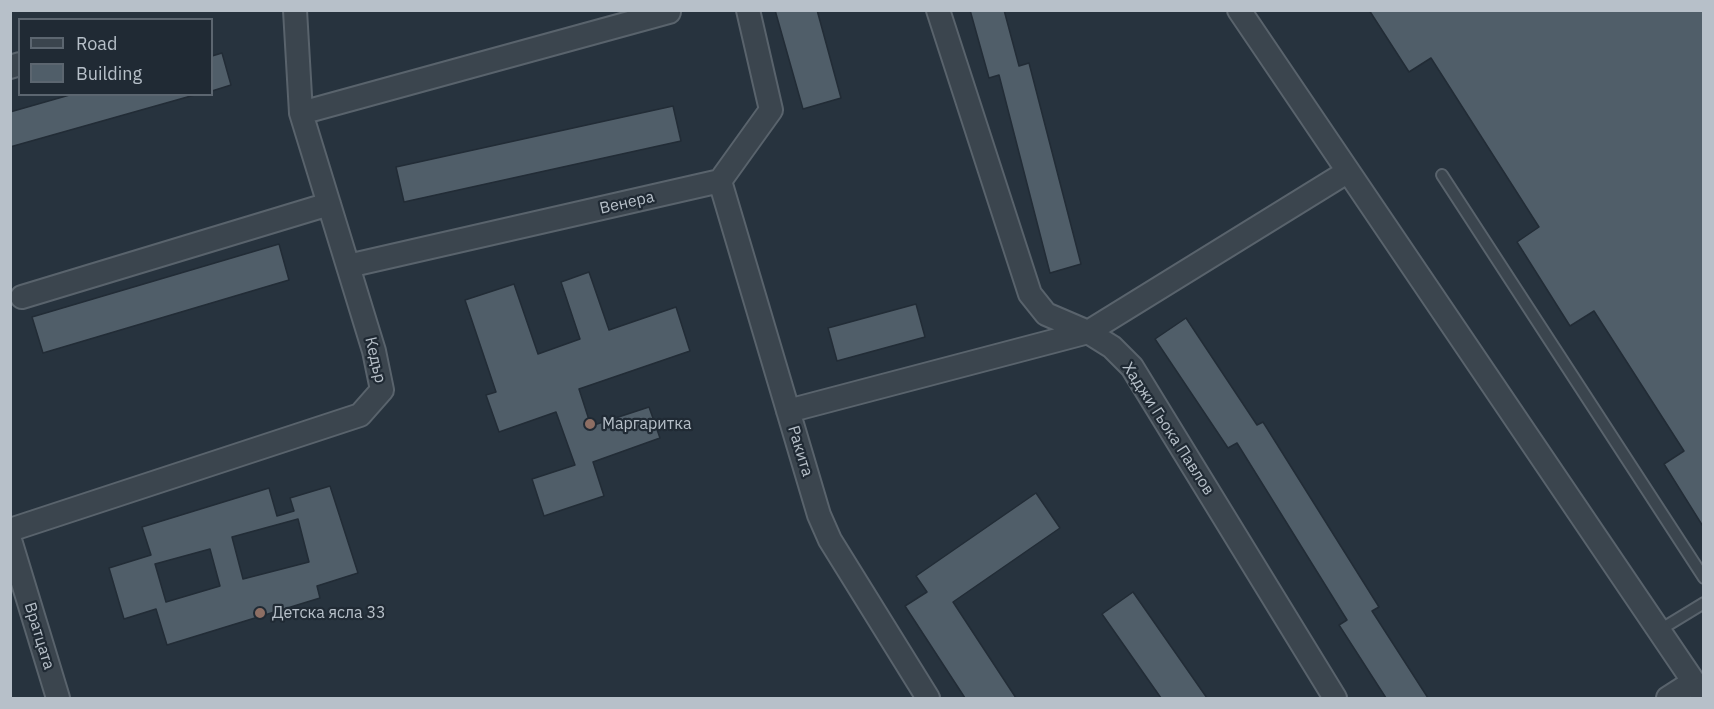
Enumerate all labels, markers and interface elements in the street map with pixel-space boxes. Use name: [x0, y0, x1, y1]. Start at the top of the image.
legend: [18, 18, 213, 96]
text: Road: [76, 32, 117, 55]
text: Building: [76, 62, 142, 85]
street label: Венера: [598, 187, 656, 219]
street label: Кедър: [360, 335, 390, 385]
street label: Хаджи Гьока Павлов: [1118, 359, 1218, 499]
place label: Маргаритка: [602, 414, 692, 434]
marker: Маргаритка: [583, 417, 597, 431]
street label: Ракита: [783, 423, 817, 479]
street label: Вратцата: [20, 600, 58, 672]
place label: Детска ясла 33: [272, 603, 386, 623]
marker: Детска ясла 33: [253, 606, 267, 620]

